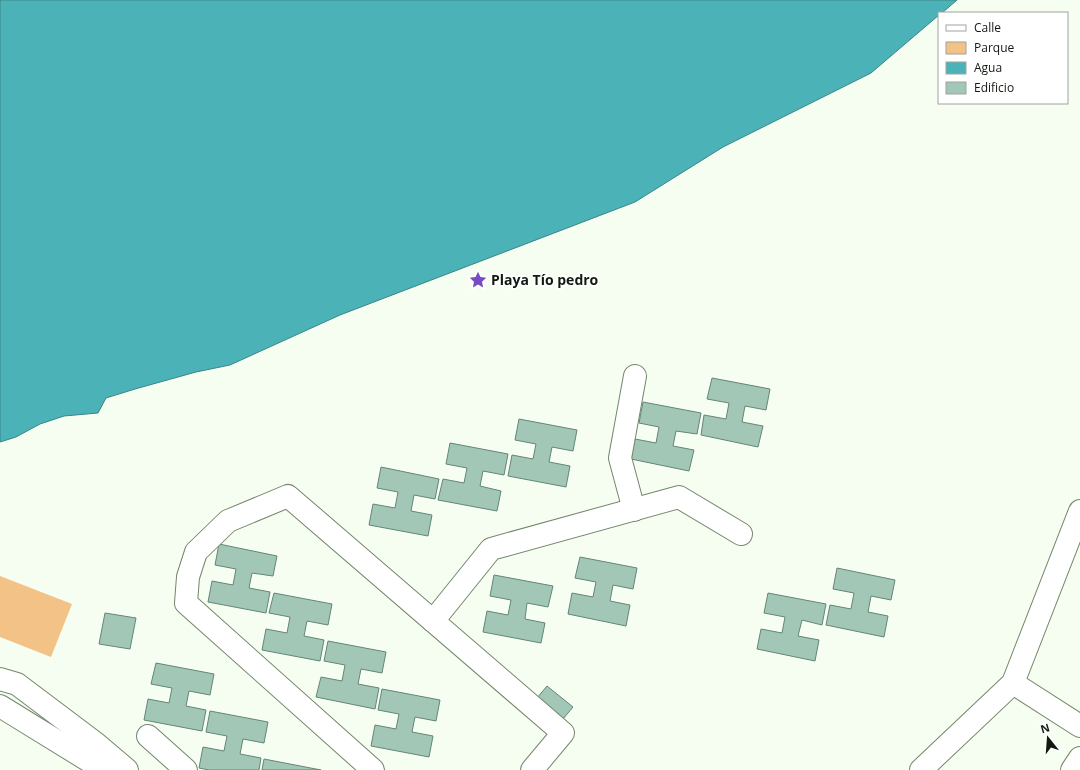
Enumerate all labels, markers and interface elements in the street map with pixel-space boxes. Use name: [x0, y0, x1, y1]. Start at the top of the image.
legend: [938, 12, 1068, 104]
text: Calle: [974, 19, 1001, 36]
text: Parque: [974, 39, 1014, 56]
text: Agua: [974, 59, 1002, 76]
text: Edificio: [974, 79, 1014, 96]
place icon: Playa Tío pedro: [468, 270, 488, 290]
place label: Playa Tío pedro: [491, 270, 599, 289]
north arrow: [1028, 718, 1068, 758]
text: N: [1038, 719, 1051, 736]

